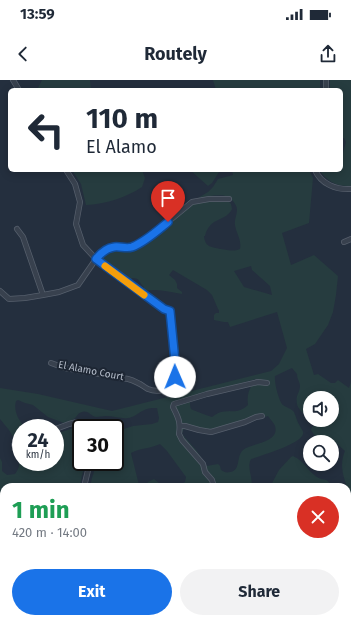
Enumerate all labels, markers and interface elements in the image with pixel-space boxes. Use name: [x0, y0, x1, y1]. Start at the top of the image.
text: 13:59: [20, 5, 55, 23]
icon: back: [12, 43, 34, 65]
text: Routely: [144, 43, 207, 65]
icon: share: [317, 43, 339, 65]
text: 110 m: [86, 102, 158, 135]
icon: left: [20, 104, 72, 156]
text: El Alamo: [86, 136, 157, 158]
pin: [151, 181, 185, 222]
icon: arrive: [157, 187, 179, 209]
position arrow: [154, 356, 196, 398]
street label: El Alamo Court: [57, 359, 125, 383]
map controls: [303, 391, 339, 471]
button: sound: [303, 391, 339, 427]
speed limit sign: 30: [72, 419, 124, 471]
text: 24: [27, 428, 49, 452]
button: search: [303, 435, 339, 471]
text: km/h: [26, 449, 50, 461]
text: 1 min: [12, 496, 70, 524]
button: close: [297, 496, 339, 538]
text: 420 m · 14:00: [12, 525, 87, 540]
button: Exit: [12, 569, 172, 615]
button: Share: [180, 569, 339, 615]

